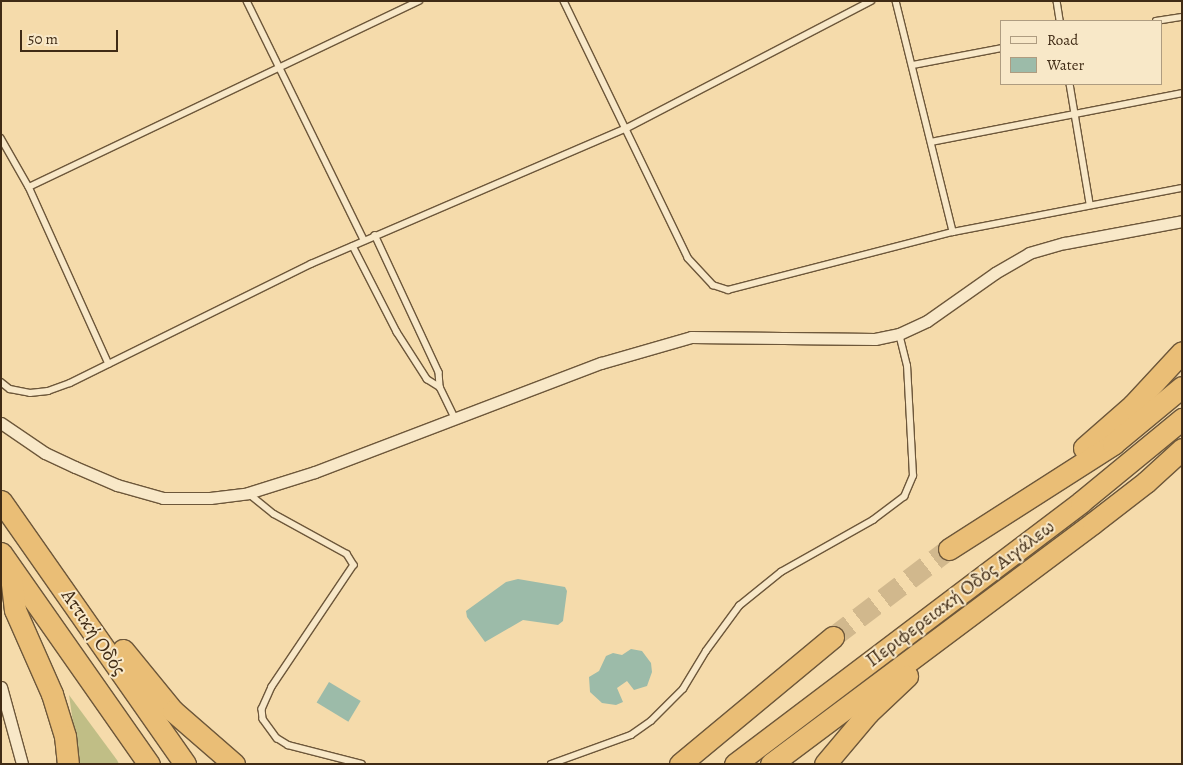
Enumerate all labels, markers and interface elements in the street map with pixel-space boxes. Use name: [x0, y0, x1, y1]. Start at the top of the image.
scale bar: [22, 20, 120, 52]
legend: [1000, 20, 1163, 85]
text: 50 m: [28, 29, 58, 49]
text: Road: [1047, 30, 1078, 50]
text: Water: [1047, 55, 1084, 75]
street label: Περιφερειακή Οδός Αιγάλεω: [861, 514, 1059, 672]
street label: Αττική Οδός: [56, 584, 132, 680]

